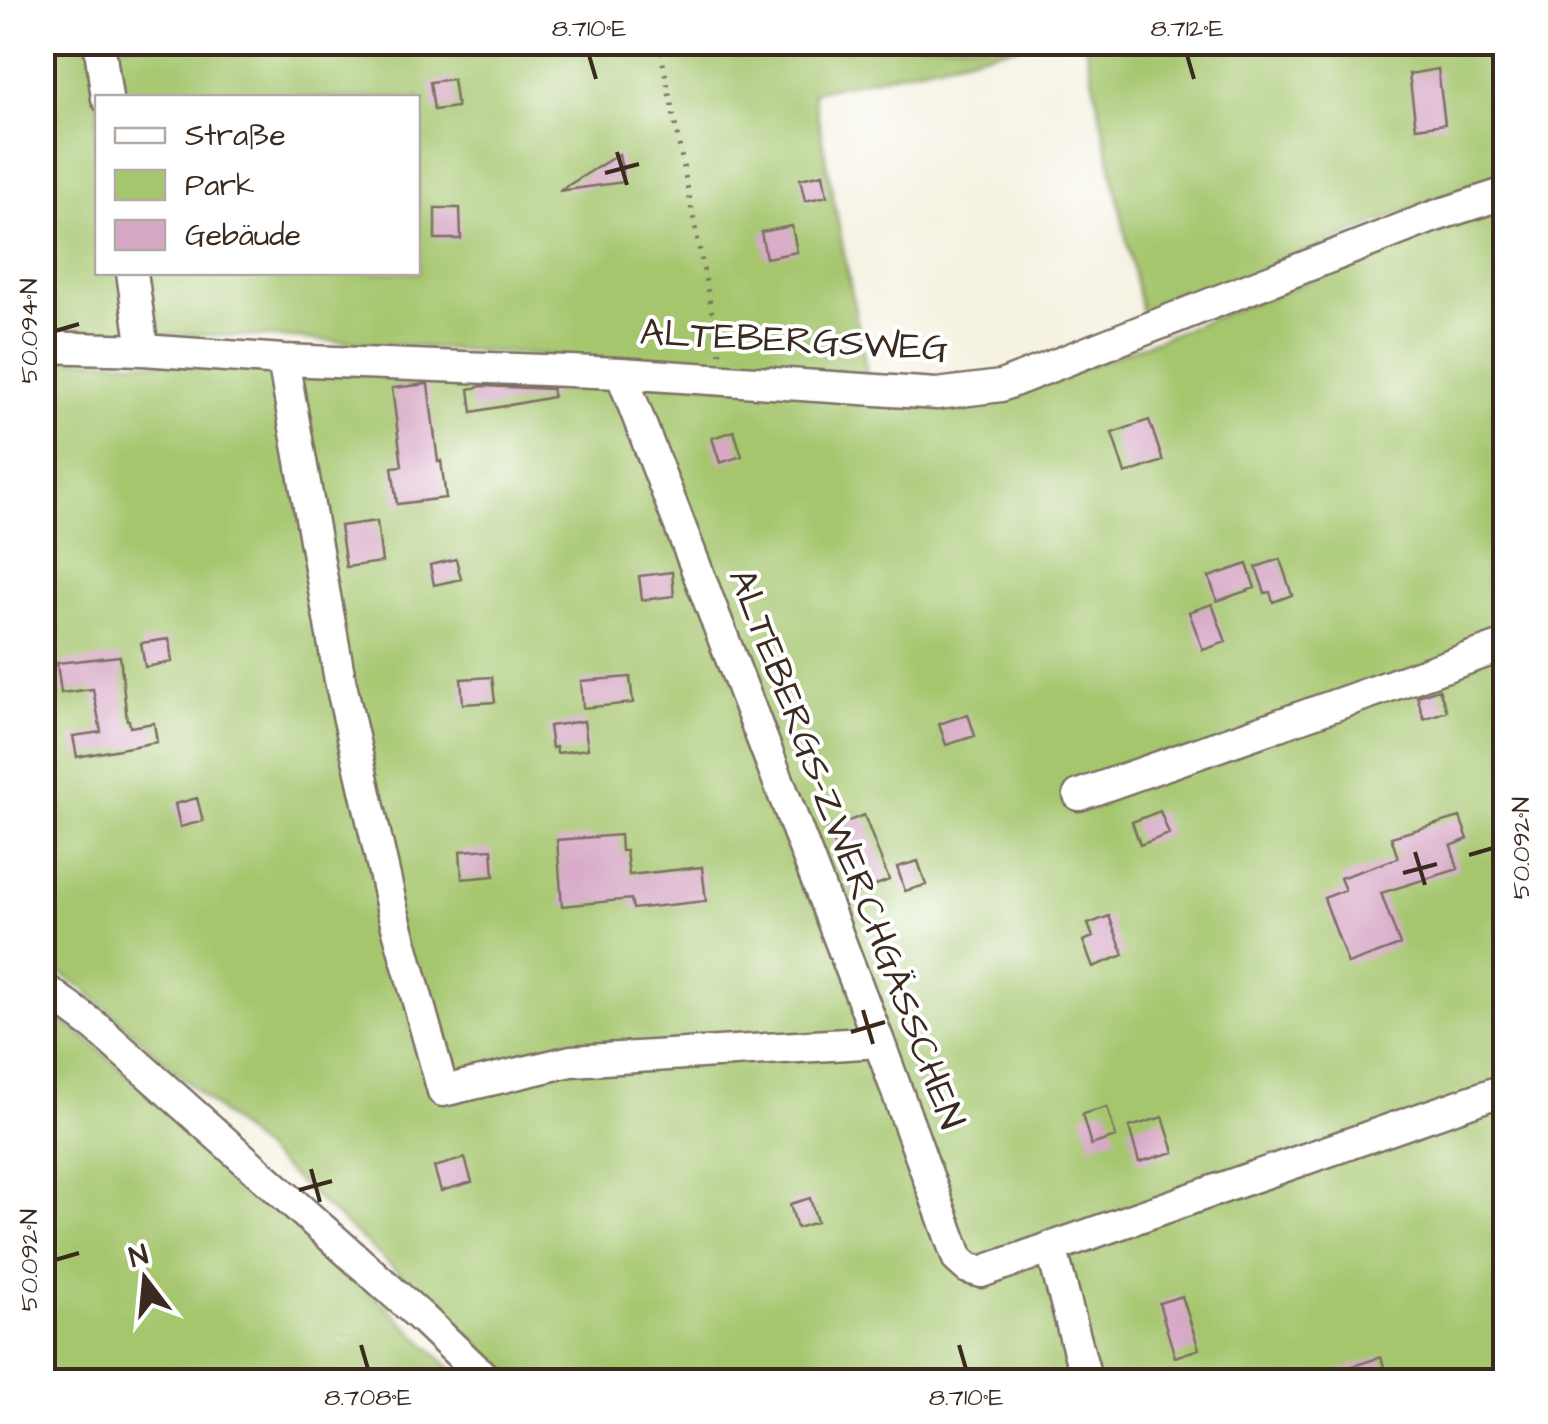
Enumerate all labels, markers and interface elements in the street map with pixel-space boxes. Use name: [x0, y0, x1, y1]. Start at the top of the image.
text: 8.710°E: [552, 11, 626, 46]
text: 8.712°E: [1151, 11, 1224, 46]
legend: [95, 95, 420, 275]
text: Straße: [185, 115, 286, 157]
text: Park: [185, 165, 254, 207]
text: Gebäude: [185, 215, 301, 257]
text: 50.094°N: [12, 278, 47, 384]
street label: ALTEBERGSWEG: [639, 307, 949, 375]
street label: ALTEBERGS-ZWERCHGÄSSCHEN: [715, 561, 977, 1137]
text: 50.092°N: [1504, 797, 1539, 899]
text: 50.092°N: [12, 1209, 47, 1311]
north arrow: [95, 1229, 195, 1329]
text: N: [125, 1235, 153, 1278]
text: 8.708°E: [324, 1380, 412, 1415]
text: 8.710°E: [929, 1380, 1003, 1415]

